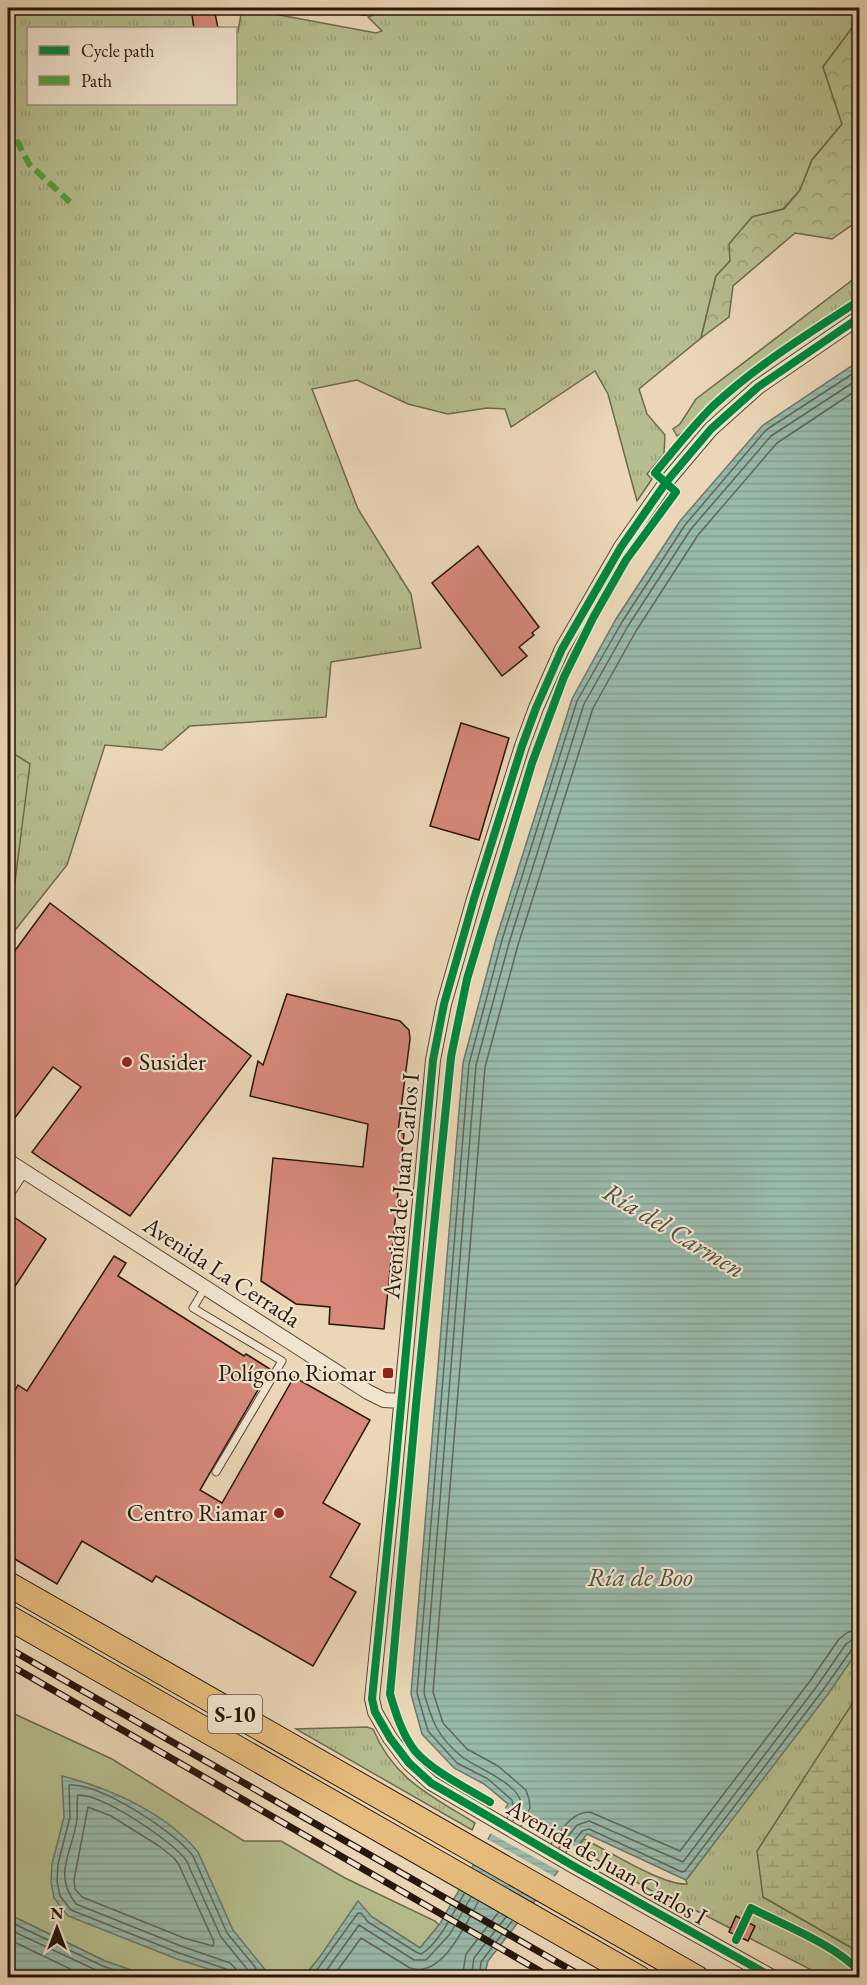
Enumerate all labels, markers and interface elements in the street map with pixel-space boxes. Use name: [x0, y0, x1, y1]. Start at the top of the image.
legend: [27, 27, 237, 105]
text: Cycle path: [81, 39, 155, 62]
text: Path: [81, 69, 112, 92]
place label: Susider: [139, 1046, 206, 1077]
marker: Susider: [120, 1055, 134, 1069]
street label: Avenida de Juan Carlos I: [375, 1072, 426, 1301]
water label: Ría del Carmen: [597, 1174, 751, 1286]
street label: Avenida La Cerrada: [137, 1209, 307, 1334]
place label: Polígono Riomar: [218, 1357, 376, 1388]
marker: Polígono Riomar: [381, 1366, 395, 1380]
place label: Centro Riamar: [127, 1497, 267, 1528]
marker: Centro Riamar: [272, 1506, 286, 1520]
water label: Ría de Boo: [587, 1560, 693, 1594]
road number: S-10: [208, 1695, 262, 1733]
street label: Avenida de Juan Carlos I: [501, 1791, 713, 1932]
north arrow: [27, 1898, 87, 1958]
text: N: [51, 1903, 64, 1924]

